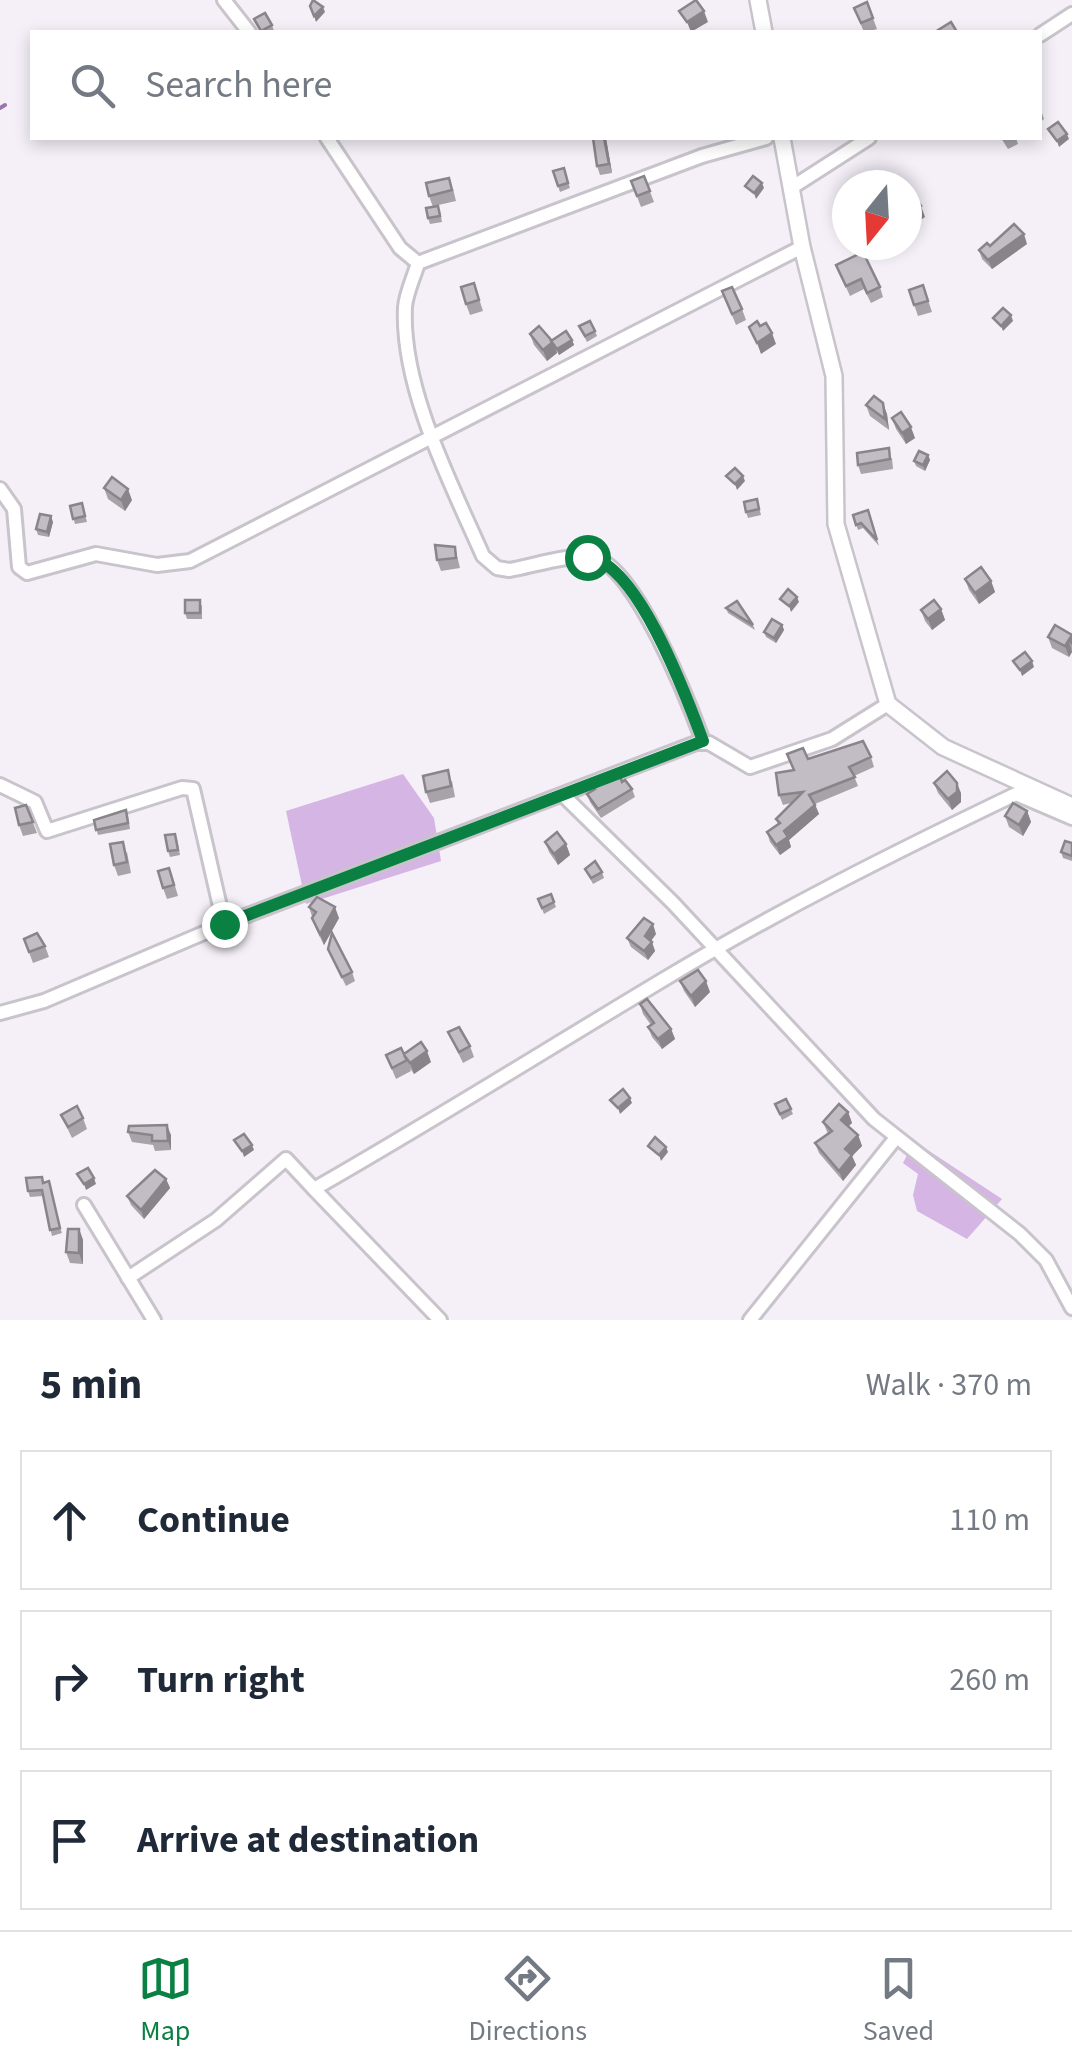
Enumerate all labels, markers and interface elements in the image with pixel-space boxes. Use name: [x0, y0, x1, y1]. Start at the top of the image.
search box: [30, 30, 1042, 140]
icon: search: [65, 58, 120, 113]
text: Search here: [145, 58, 332, 112]
north arrow: [832, 170, 922, 260]
route start: [565, 535, 611, 581]
route end: [202, 902, 248, 948]
text: 5 min: [40, 1355, 142, 1415]
text: Walk · 370 m: [866, 1362, 1032, 1408]
icon: ahead: [42, 1493, 97, 1548]
text: Continue: [137, 1493, 290, 1547]
text: 110 m: [949, 1497, 1030, 1543]
icon: right: [42, 1653, 97, 1708]
text: Turn right: [137, 1653, 305, 1707]
text: 260 m: [949, 1657, 1030, 1703]
icon: arrive: [42, 1813, 97, 1868]
text: Arrive at destination: [137, 1813, 479, 1867]
tab: Map: [138, 1951, 193, 2051]
tab: Directions: [469, 1951, 587, 2051]
tab: Saved: [863, 1951, 934, 2051]

